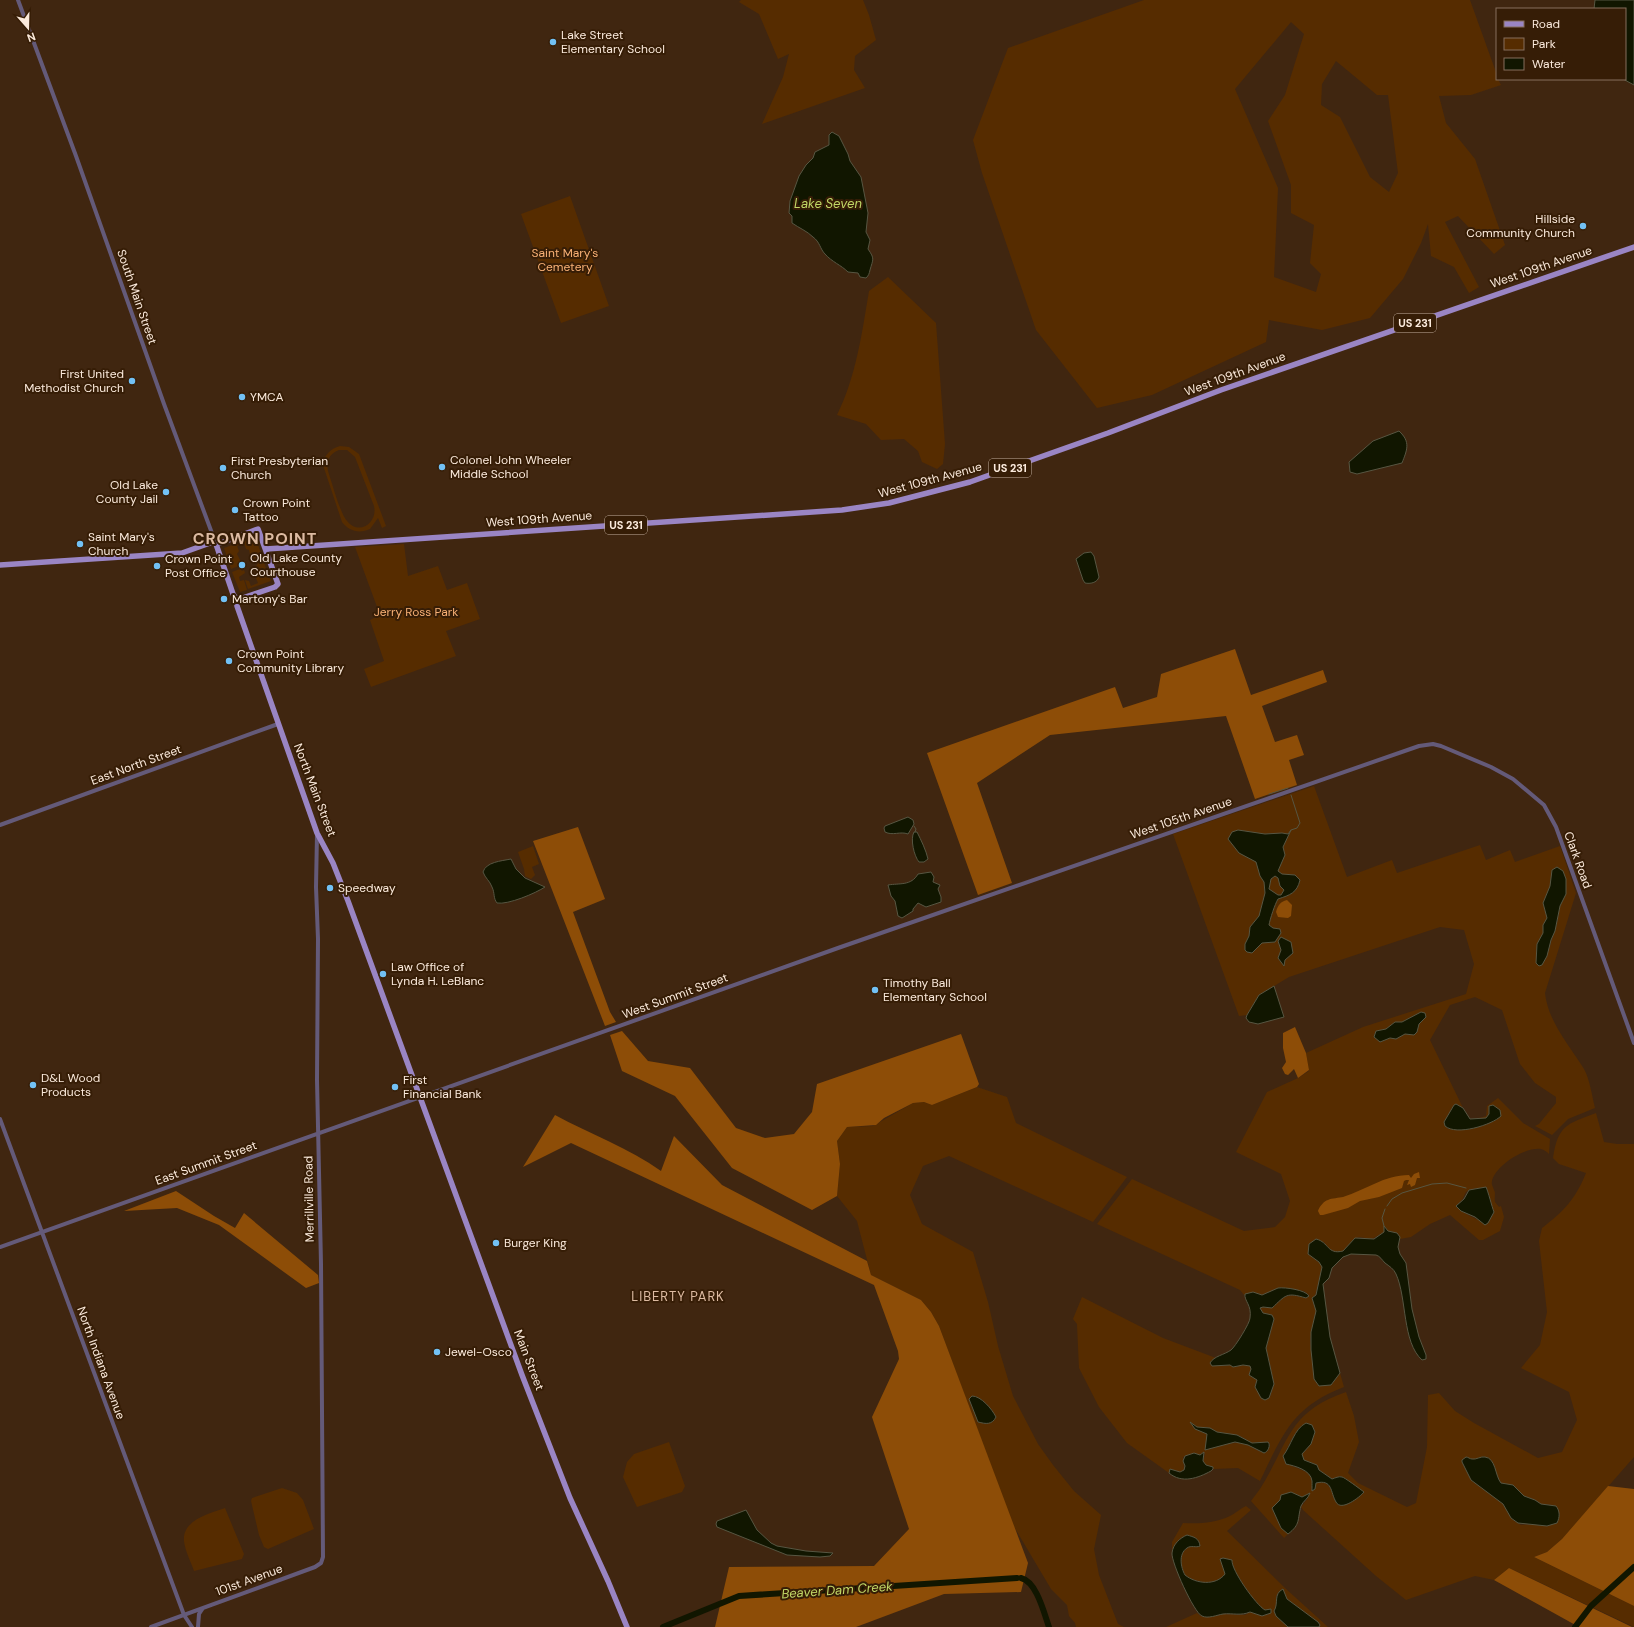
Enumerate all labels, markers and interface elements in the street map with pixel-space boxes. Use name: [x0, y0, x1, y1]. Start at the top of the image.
north arrow: [8, 8, 48, 48]
legend: [1496, 8, 1626, 80]
text: Road: [1532, 16, 1560, 32]
place label: Lake Street Elementary School: [561, 27, 665, 57]
text: N: [25, 29, 38, 45]
text: Park: [1532, 36, 1556, 52]
marker: Lake Street Elementary School: [548, 37, 558, 47]
text: Water: [1532, 56, 1566, 72]
water label: Lake Seven: [794, 195, 862, 212]
place label: Hillside Community Church: [1466, 211, 1575, 241]
marker: Hillside Community Church: [1578, 221, 1588, 231]
street label: West 109th Avenue: [1488, 242, 1594, 292]
park label: Saint Mary's Cemetery: [532, 245, 598, 275]
street label: South Main Street: [113, 247, 161, 347]
road number: US 231: [1394, 314, 1436, 332]
street label: West 109th Avenue: [1182, 348, 1288, 400]
place label: First United Methodist Church: [24, 366, 124, 396]
marker: First United Methodist Church: [127, 376, 137, 386]
place label: YMCA: [250, 389, 283, 405]
marker: YMCA: [237, 392, 247, 402]
place label: Colonel John Wheeler Middle School: [450, 452, 572, 482]
place label: First Presbyterian Church: [231, 453, 328, 483]
street label: West 109th Avenue: [876, 458, 984, 502]
road number: US 231: [989, 459, 1031, 477]
marker: Colonel John Wheeler Middle School: [437, 462, 447, 472]
marker: First Presbyterian Church: [218, 463, 228, 473]
place label: Old Lake County Jail: [96, 477, 158, 507]
marker: Old Lake County Jail: [161, 487, 171, 497]
place label: Crown Point Tattoo: [243, 495, 310, 525]
marker: Crown Point Tattoo: [230, 505, 240, 515]
street label: West 109th Avenue: [485, 507, 593, 531]
road number: US 231: [605, 516, 647, 534]
district label: CROWN POINT: [193, 528, 317, 549]
place label: Saint Mary's Church: [88, 529, 155, 559]
marker: Saint Mary's Church: [75, 539, 85, 549]
place label: Old Lake County Courthouse: [250, 550, 342, 580]
place label: Crown Point Post Office: [165, 551, 232, 581]
marker: Old Lake County Courthouse: [237, 560, 247, 570]
marker: Crown Point Post Office: [152, 561, 162, 571]
place label: Martony's Bar: [232, 591, 308, 607]
marker: Martony's Bar: [219, 594, 229, 604]
park label: Jerry Ross Park: [374, 604, 458, 620]
place label: Crown Point Community Library: [237, 646, 344, 676]
marker: Crown Point Community Library: [224, 656, 234, 666]
street label: East North Street: [88, 741, 184, 789]
street label: North Main Street: [290, 741, 340, 839]
street label: West 105th Avenue: [1128, 793, 1234, 843]
street label: Clark Road: [1560, 829, 1596, 891]
place label: Speedway: [338, 880, 396, 896]
marker: Speedway: [325, 883, 335, 893]
place label: Law Office of Lynda H. LeBlanc: [391, 959, 484, 989]
marker: Law Office of Lynda H. LeBlanc: [378, 969, 388, 979]
street label: West Summit Street: [620, 969, 730, 1023]
place label: Timothy Ball Elementary School: [883, 975, 987, 1005]
marker: Timothy Ball Elementary School: [870, 985, 880, 995]
place label: D&L Wood Products: [41, 1070, 100, 1100]
place label: First Financial Bank: [403, 1072, 481, 1102]
marker: D&L Wood Products: [28, 1080, 38, 1090]
marker: First Financial Bank: [390, 1082, 400, 1092]
street label: East Summit Street: [153, 1137, 259, 1189]
street label: Merrillville Road: [300, 1156, 318, 1242]
place label: Burger King: [504, 1235, 567, 1251]
marker: Burger King: [491, 1238, 501, 1248]
district label: LIBERTY PARK: [631, 1288, 725, 1305]
street label: North Indiana Avenue: [73, 1305, 129, 1422]
street label: Main Street: [510, 1327, 548, 1393]
place label: Jewel-Osco: [445, 1344, 512, 1360]
marker: Jewel-Osco: [432, 1347, 442, 1357]
street label: 101st Avenue: [213, 1560, 285, 1600]
water label: Beaver Dam Creek: [781, 1578, 894, 1602]

